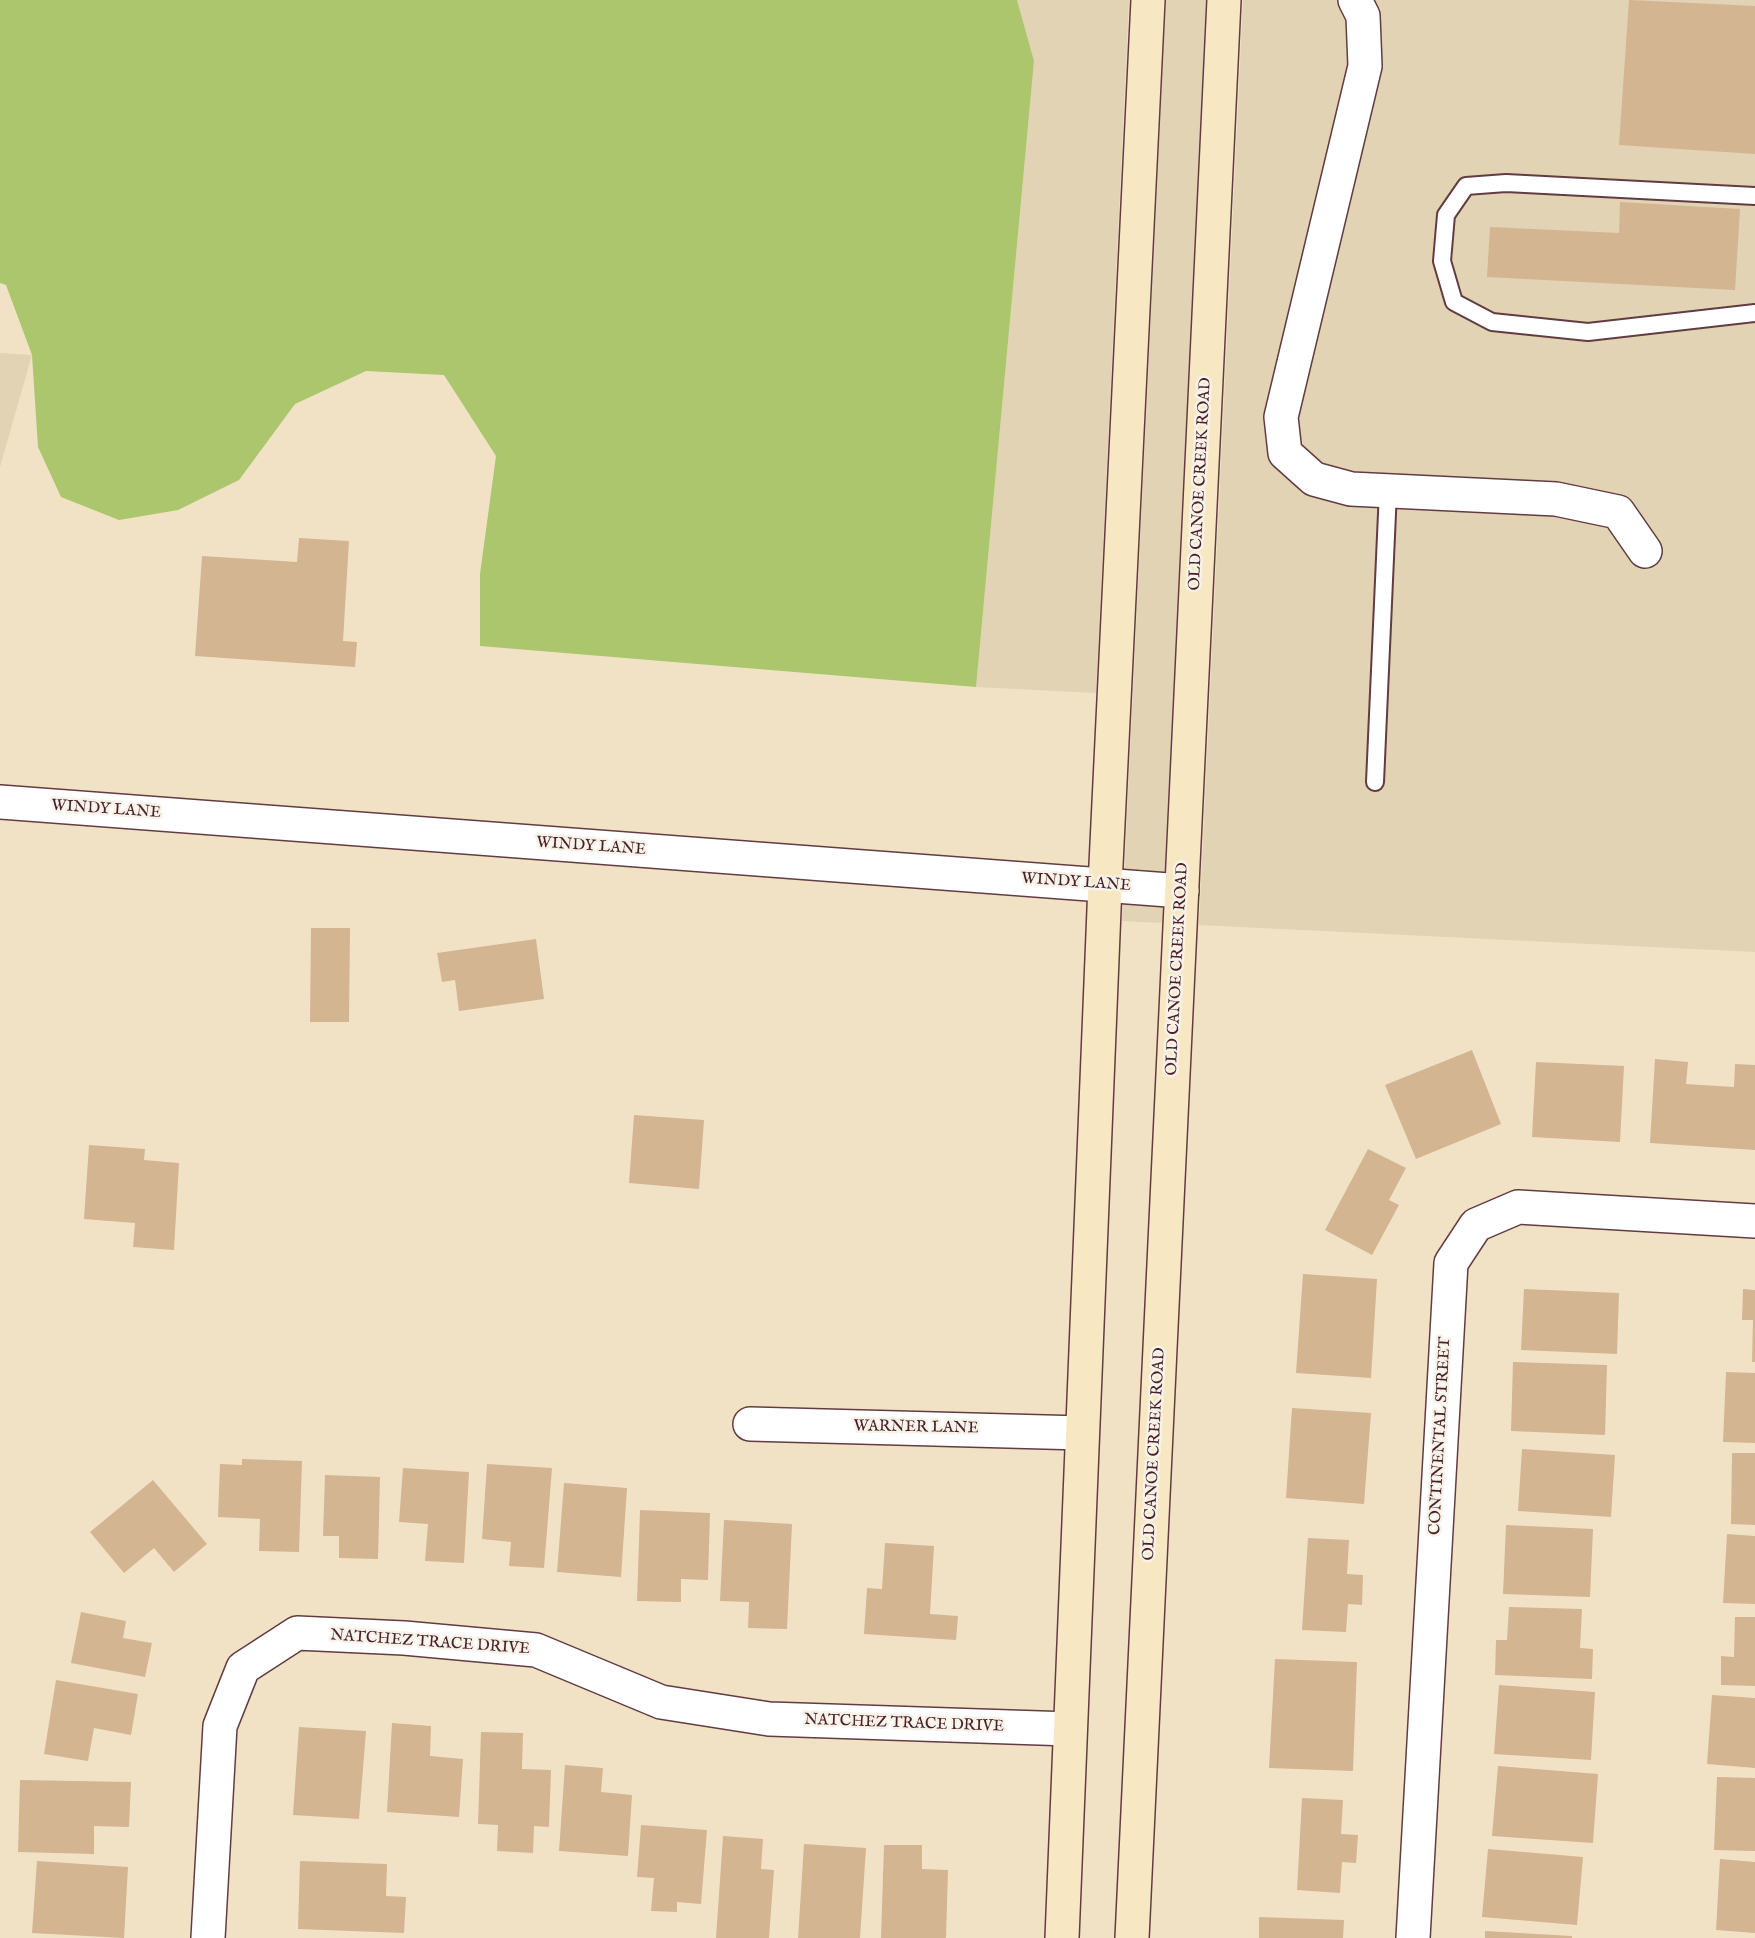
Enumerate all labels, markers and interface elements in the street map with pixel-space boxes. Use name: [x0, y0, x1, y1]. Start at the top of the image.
street label: OLD CANOE CREEK ROAD: [1186, 377, 1216, 591]
street label: WINDY LANE: [51, 797, 161, 823]
street label: WINDY LANE: [536, 834, 646, 860]
street label: OLD CANOE CREEK ROAD: [1163, 862, 1193, 1076]
street label: WINDY LANE: [1021, 870, 1131, 896]
street label: CONTINENTAL STREET: [1426, 1336, 1456, 1536]
street label: OLD CANOE CREEK ROAD: [1140, 1347, 1170, 1561]
street label: WARNER LANE: [853, 1417, 979, 1439]
street label: NATCHEZ TRACE DRIVE: [330, 1626, 530, 1660]
street label: NATCHEZ TRACE DRIVE: [804, 1711, 1004, 1737]

